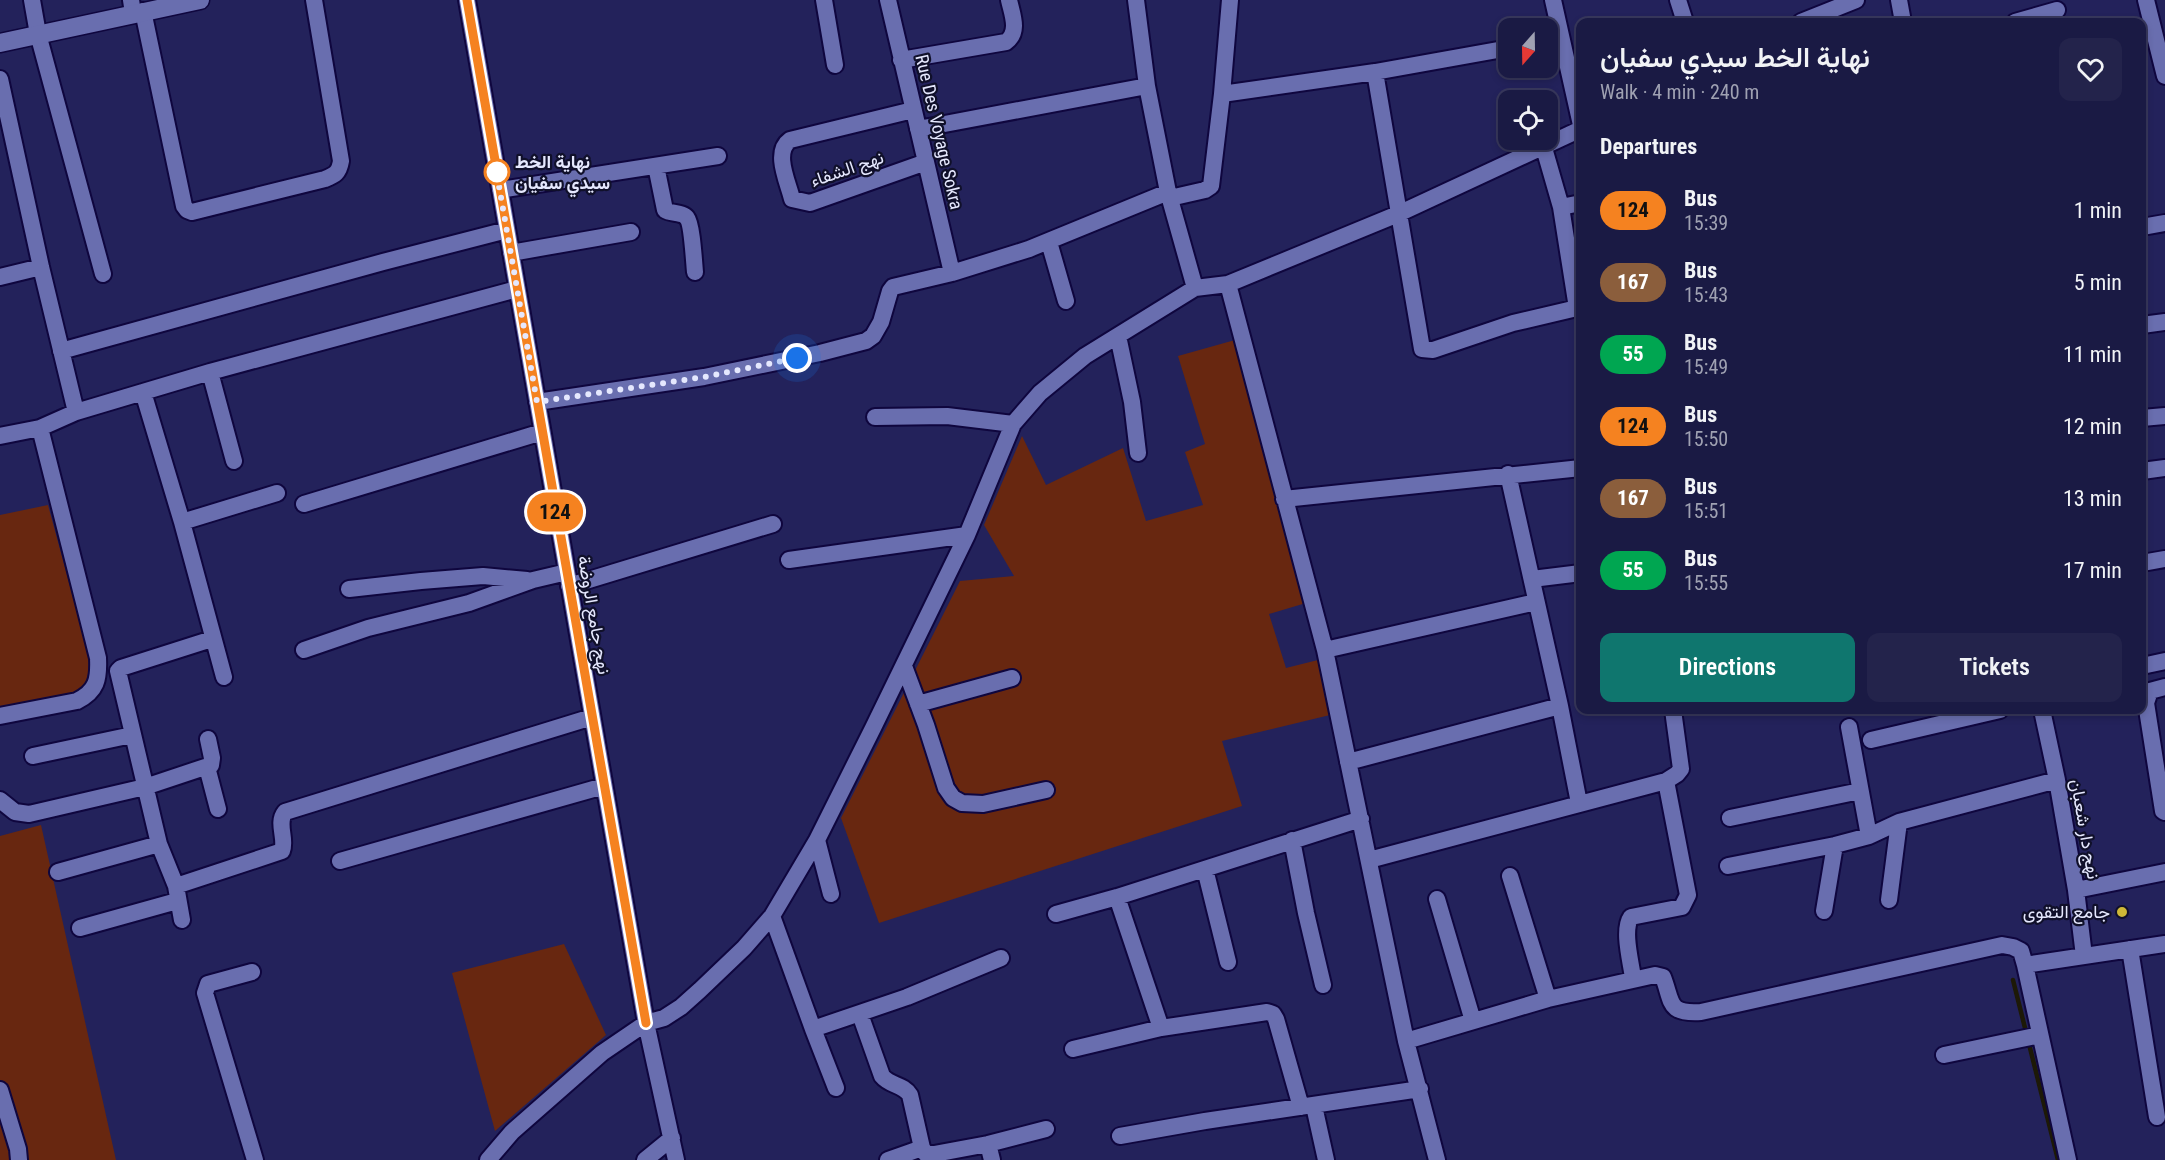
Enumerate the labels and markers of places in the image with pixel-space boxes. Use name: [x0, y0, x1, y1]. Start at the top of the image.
place label: نهاية الخط سيدي سفيان: [515, 151, 610, 198]
marker: نهاية الخط سيدي سفيان: [484, 159, 510, 185]
place label: جامع التقوى: [2023, 901, 2110, 924]
marker: جامع التقوى: [2115, 905, 2129, 919]

